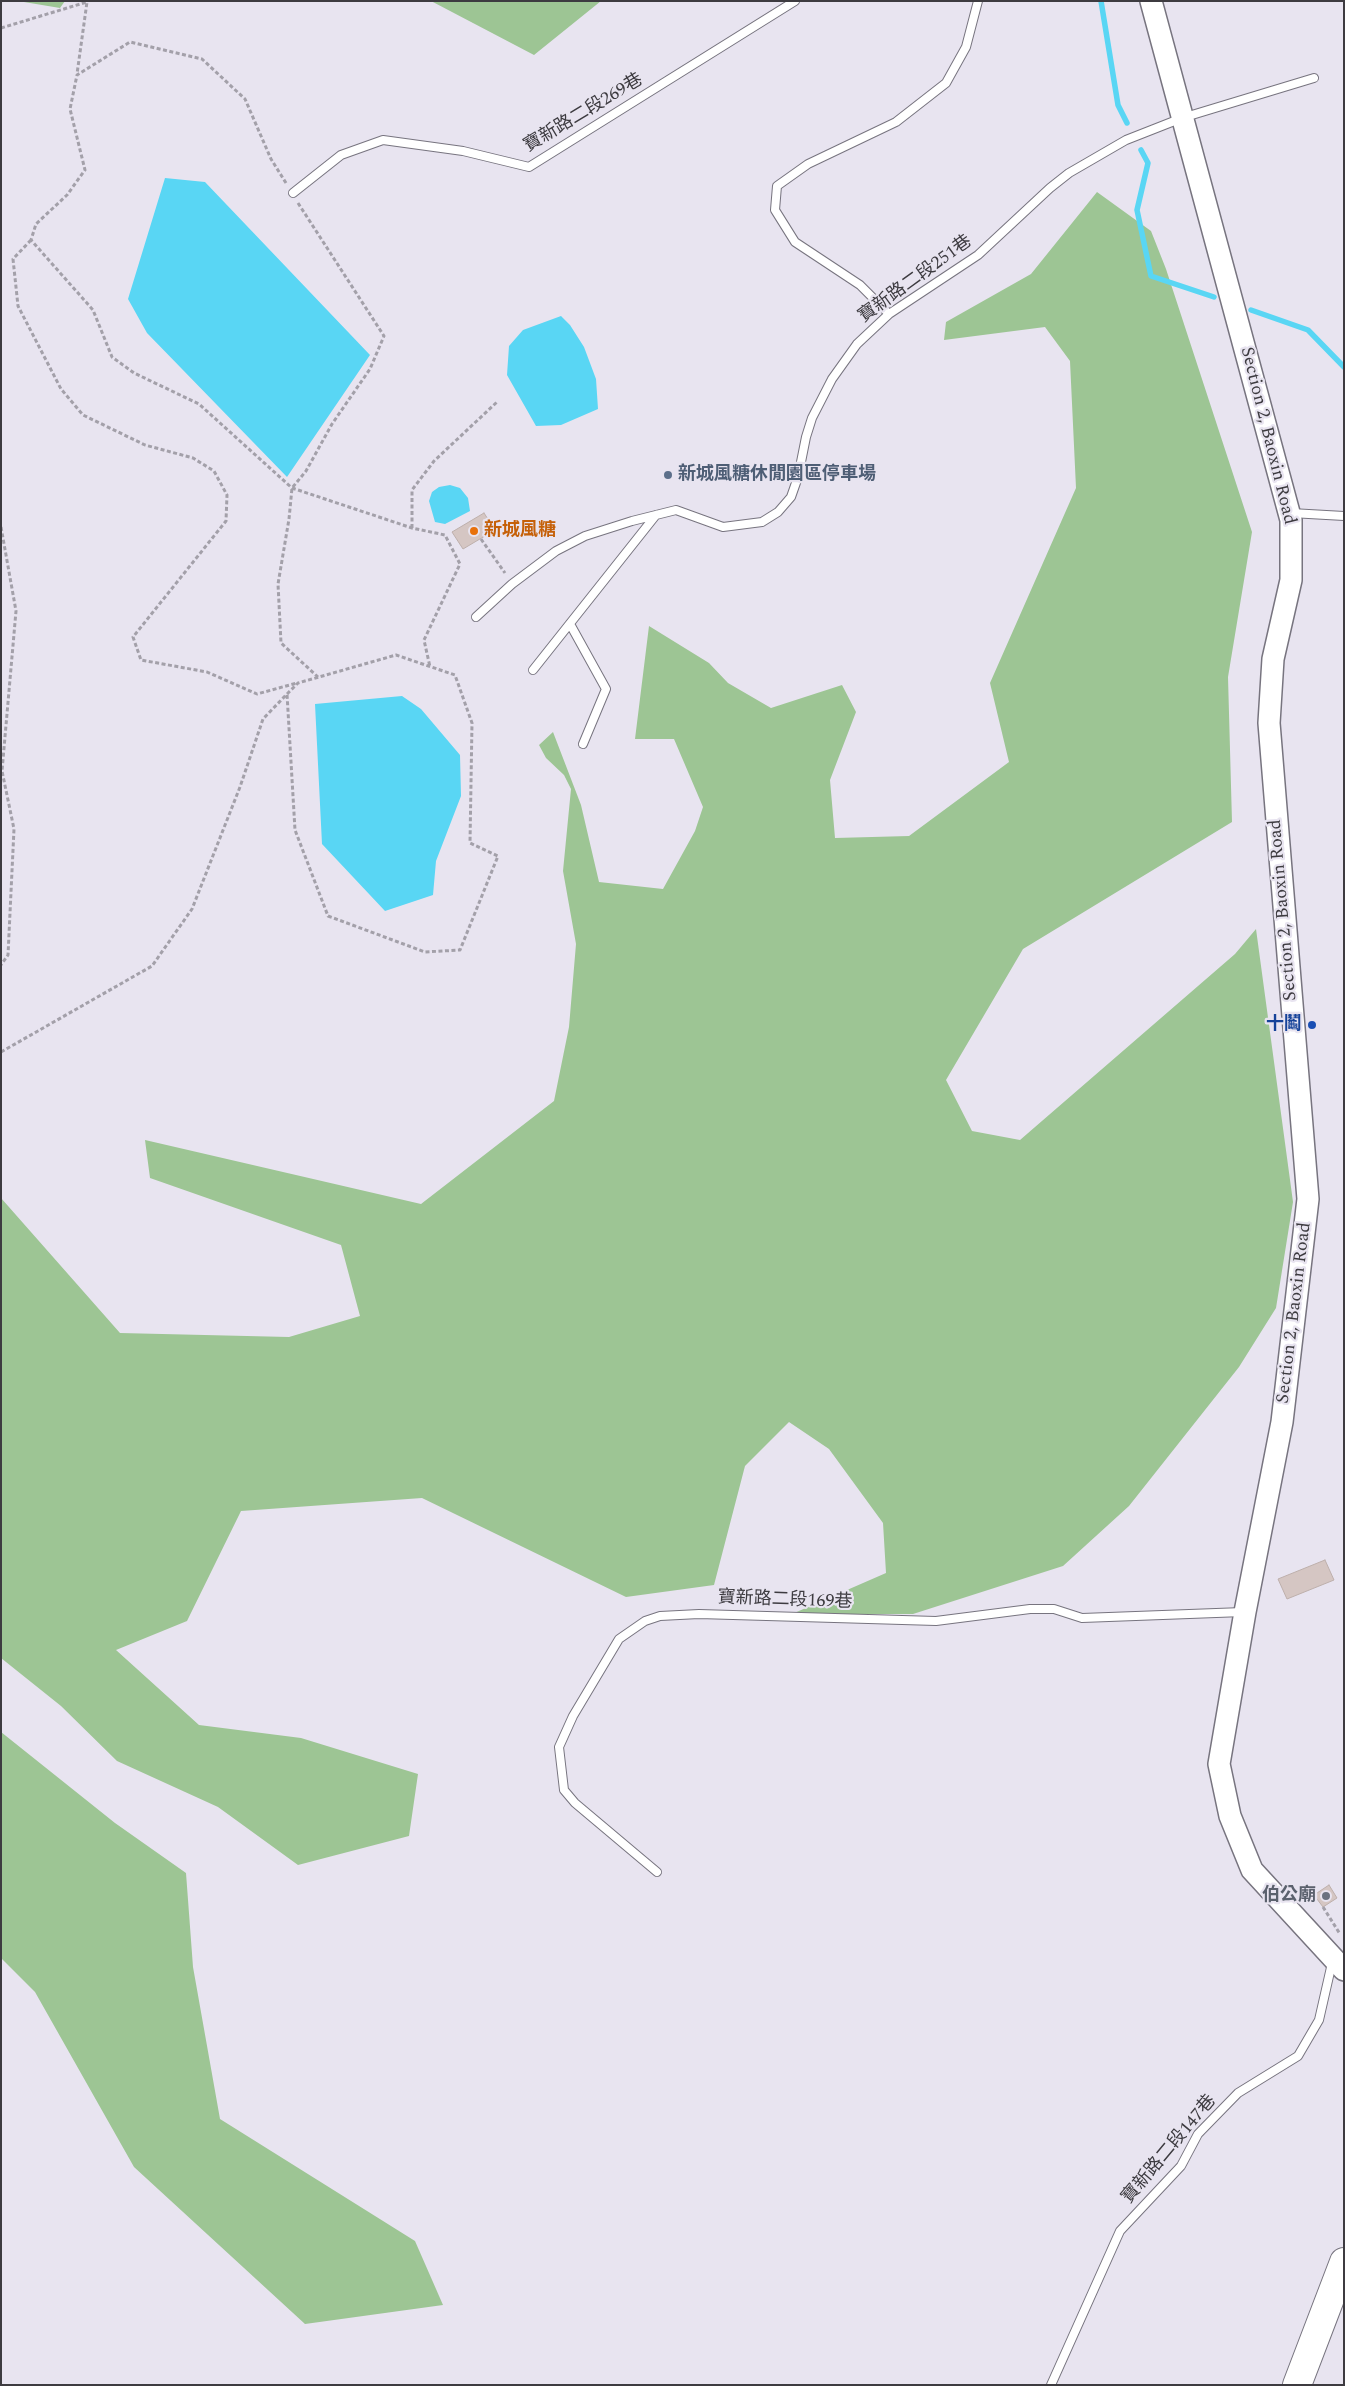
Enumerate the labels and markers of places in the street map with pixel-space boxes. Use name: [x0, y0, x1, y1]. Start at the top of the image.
place label: 新城風糖休閒園區停車場: [678, 464, 876, 486]
marker: 新城風糖休閒園區停車場: [662, 469, 674, 481]
place label: 新城風糖: [484, 520, 556, 542]
marker: 新城風糖: [468, 525, 480, 537]
place label: 十鬮: [1266, 1014, 1302, 1036]
marker: 十鬮: [1306, 1019, 1318, 1031]
place label: 伯公廟: [1262, 1885, 1316, 1907]
marker: 伯公廟: [1320, 1890, 1332, 1902]

